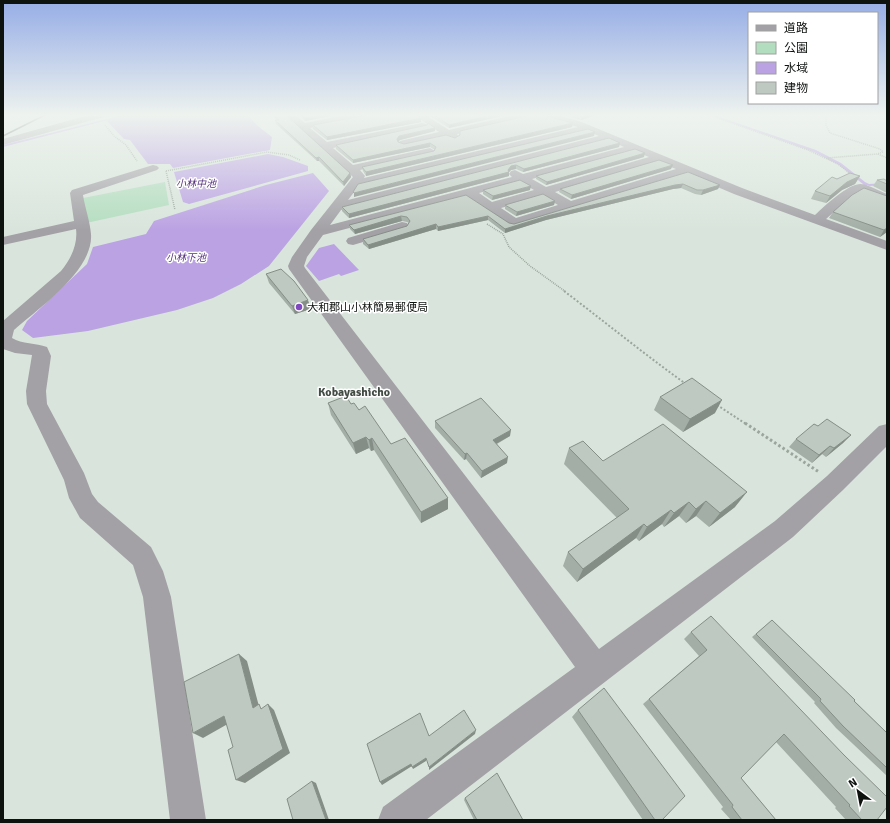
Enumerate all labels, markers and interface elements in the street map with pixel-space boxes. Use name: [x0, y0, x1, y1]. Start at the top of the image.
legend: [748, 12, 878, 104]
text: 道路: [784, 21, 808, 36]
text: 公園: [784, 41, 808, 56]
text: 水域: [784, 61, 808, 76]
text: 建物: [784, 81, 808, 96]
water label: 小林中池: [176, 178, 217, 190]
water label: 小林下池: [166, 252, 207, 264]
place label: 大和郡山小林簡易郵便局: [307, 301, 428, 314]
marker: 大和郡山小林簡易郵便局: [294, 302, 304, 312]
district label: Kobayashicho: [318, 385, 390, 400]
north arrow: [838, 771, 878, 811]
text: N: [846, 775, 860, 790]

